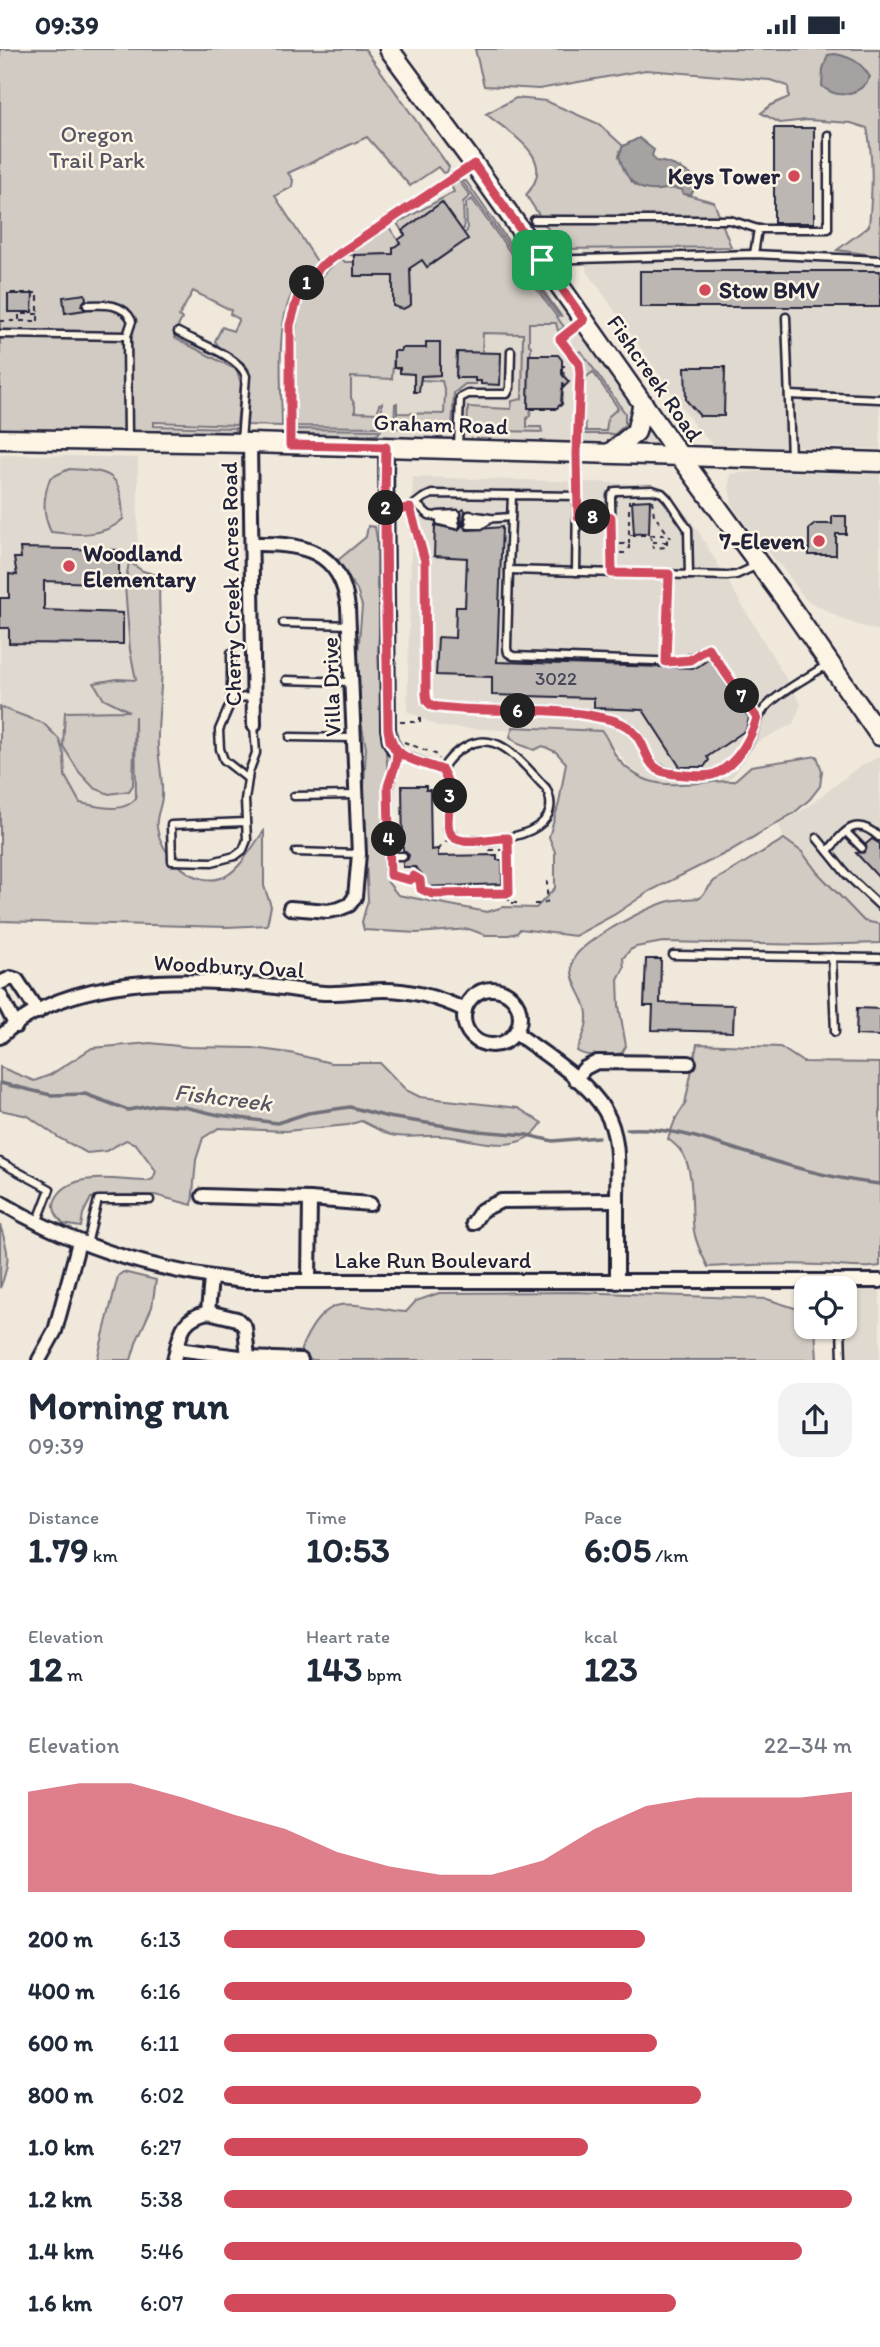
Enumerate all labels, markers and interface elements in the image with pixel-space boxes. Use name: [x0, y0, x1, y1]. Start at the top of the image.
text: 09:39: [35, 9, 99, 41]
park label: Oregon Trail Park: [49, 120, 145, 174]
place label: Keys Tower: [668, 162, 781, 190]
marker: Keys Tower: [786, 168, 802, 184]
pin: [512, 230, 572, 290]
icon: arrive: [523, 241, 561, 279]
pin: 1: [290, 265, 324, 301]
text: 1: [302, 271, 311, 294]
place label: Stow BMV: [719, 276, 820, 304]
marker: Stow BMV: [697, 282, 713, 298]
street label: Fishcreek Road: [601, 309, 709, 447]
street label: Graham Road: [373, 408, 509, 440]
street label: Cherry Creek Acres Road: [215, 461, 247, 707]
pin: 2: [368, 491, 404, 525]
text: 2: [381, 496, 391, 519]
pin: 8: [576, 499, 610, 535]
text: 8: [587, 505, 598, 528]
place label: 7-Eleven: [719, 527, 806, 555]
marker: 7-Eleven: [811, 533, 827, 549]
place label: Woodland Elementary: [83, 539, 196, 593]
marker: Woodland Elementary: [61, 558, 77, 574]
street label: Villa Drive: [315, 636, 347, 738]
house number: 3022: [535, 667, 577, 690]
pin: 7: [724, 679, 760, 713]
text: 7: [737, 684, 746, 707]
pin: 6: [500, 693, 536, 729]
text: 6: [512, 699, 523, 722]
pin: 3: [433, 779, 468, 813]
text: 3: [444, 784, 455, 807]
pin: 4: [372, 821, 406, 857]
text: 4: [383, 827, 394, 850]
street label: Woodbury Oval: [153, 948, 305, 984]
water label: Fishcreek: [173, 1077, 275, 1118]
street label: Lake Run Boulevard: [335, 1246, 532, 1274]
map controls: [794, 1276, 857, 1339]
button: locate: [794, 1276, 857, 1339]
text: Morning run: [28, 1383, 229, 1429]
button: share: [778, 1383, 852, 1457]
text: 09:39: [28, 1432, 84, 1460]
text: Distance: [28, 1506, 99, 1529]
text: Time: [306, 1506, 347, 1529]
text: Pace: [584, 1506, 622, 1529]
text: 1.79: [28, 1529, 89, 1571]
text: 10:53: [306, 1529, 390, 1571]
text: 6:05: [584, 1529, 651, 1571]
text: km: [89, 1544, 118, 1567]
text: /km: [651, 1544, 688, 1567]
text: Elevation: [28, 1625, 104, 1648]
text: Heart rate: [306, 1625, 390, 1648]
text: kcal: [584, 1625, 618, 1648]
text: 12: [28, 1648, 63, 1690]
text: 143: [306, 1648, 362, 1690]
text: 123: [584, 1648, 638, 1690]
text: m: [63, 1663, 83, 1686]
text: bpm: [362, 1663, 402, 1686]
text: Elevation: [28, 1731, 119, 1759]
text: 22–34 m: [764, 1731, 852, 1759]
text: 200 m: [28, 1925, 93, 1953]
text: 6:13: [140, 1925, 181, 1953]
text: 400 m: [28, 1977, 95, 2005]
text: 6:16: [140, 1977, 181, 2005]
text: 600 m: [28, 2029, 93, 2057]
text: 6:11: [140, 2029, 179, 2057]
text: 800 m: [28, 2081, 93, 2109]
text: 6:02: [140, 2081, 184, 2109]
text: 1.0 km: [28, 2133, 94, 2161]
text: 6:27: [140, 2133, 181, 2161]
text: 1.2 km: [28, 2185, 92, 2213]
text: 5:38: [140, 2185, 183, 2213]
text: 1.4 km: [28, 2237, 94, 2265]
text: 5:46: [140, 2237, 184, 2265]
text: 1.6 km: [28, 2289, 92, 2317]
text: 6:07: [140, 2289, 183, 2317]

